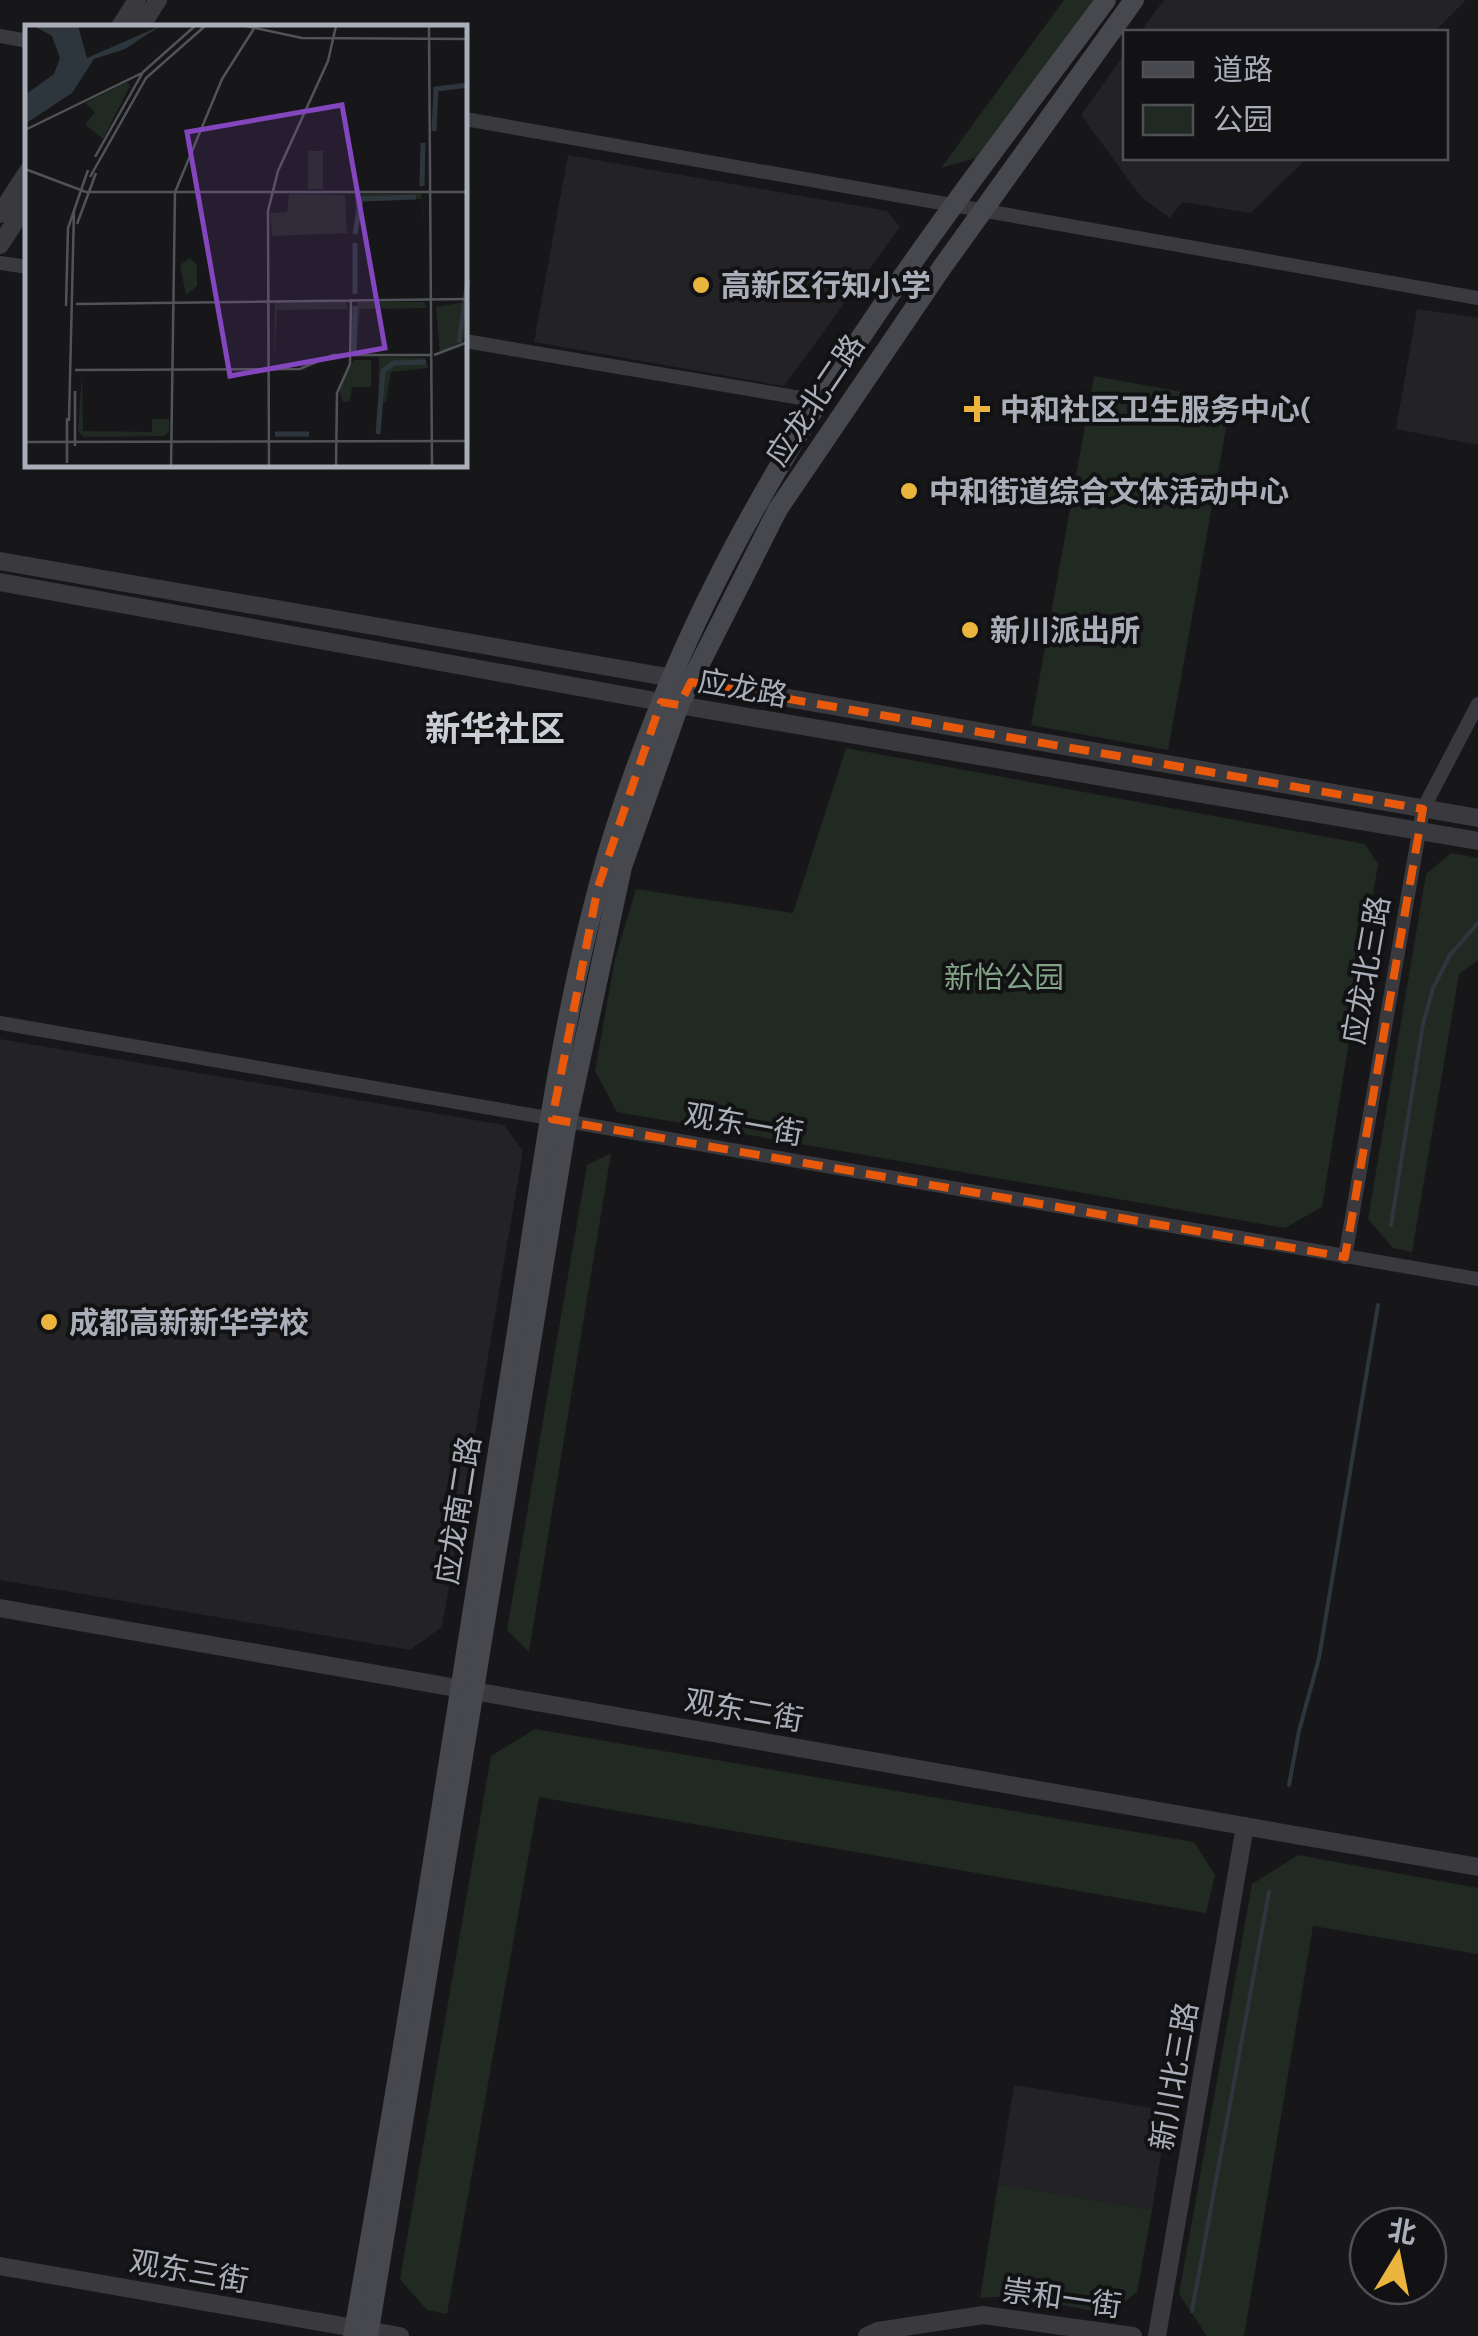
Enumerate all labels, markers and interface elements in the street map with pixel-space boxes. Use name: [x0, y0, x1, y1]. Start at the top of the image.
inset map: [25, 25, 468, 468]
legend: [1123, 30, 1448, 160]
text: 道路: [1213, 51, 1273, 88]
text: 公园: [1213, 101, 1273, 138]
place label: 高新区行知小学: [721, 267, 931, 304]
marker: 高新区行知小学: [690, 274, 712, 296]
street label: 应龙北二路: [758, 327, 872, 473]
place label: 中和社区卫生服务中心(: [1000, 391, 1311, 428]
marker: 中和社区卫生服务中心(: [964, 396, 990, 422]
place label: 中和街道综合文体活动中心: [929, 473, 1289, 510]
marker: 中和街道综合文体活动中心: [898, 480, 920, 502]
place label: 新川派出所: [990, 612, 1140, 649]
marker: 新川派出所: [959, 619, 981, 641]
street label: 应龙路: [695, 662, 791, 714]
district label: 新华社区: [425, 708, 565, 750]
street label: 应龙北三路: [1335, 893, 1397, 1047]
park label: 新怡公园: [944, 959, 1064, 996]
street label: 观东一街: [682, 1095, 806, 1153]
place label: 成都高新新华学校: [69, 1304, 309, 1341]
marker: 成都高新新华学校: [38, 1311, 60, 1333]
street label: 应龙南二路: [428, 1433, 488, 1587]
street label: 观东二街: [682, 1681, 806, 1739]
street label: 新川北三路: [1143, 1999, 1205, 2153]
north arrow: [1348, 2206, 1448, 2306]
text: 北: [1386, 2212, 1419, 2251]
street label: 观东三街: [127, 2242, 251, 2300]
street label: 崇和一街: [1000, 2271, 1124, 2325]

